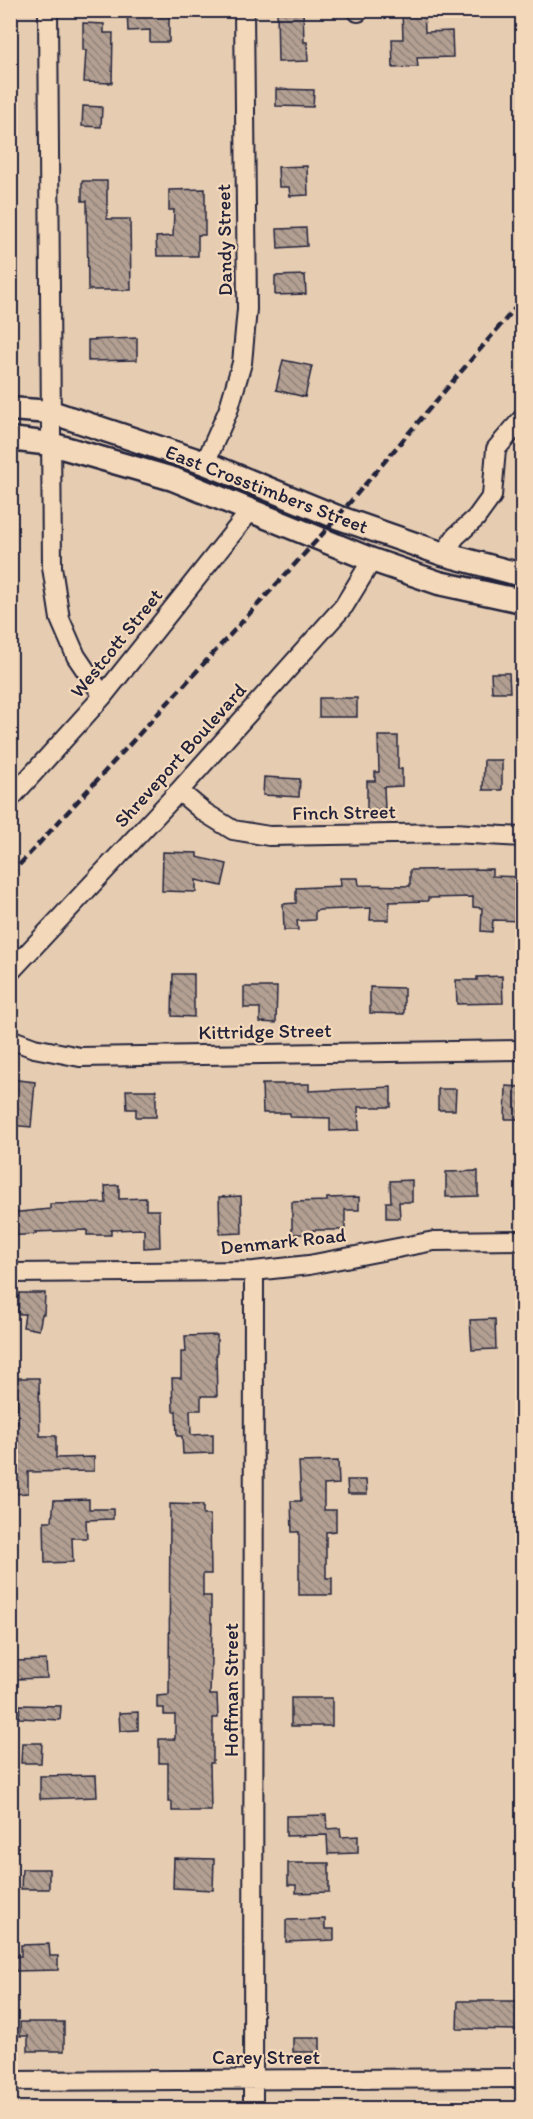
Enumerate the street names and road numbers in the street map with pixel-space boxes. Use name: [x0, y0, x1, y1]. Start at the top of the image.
street label: Dandy Street: [211, 184, 237, 296]
street label: East Crosstimbers Street: [162, 439, 372, 539]
street label: Westcott Street: [65, 584, 167, 702]
street label: Shreveport Boulevard: [109, 678, 251, 832]
street label: Finch Street: [292, 799, 396, 825]
street label: Kittridge Street: [198, 1018, 332, 1044]
street label: Denmark Road: [219, 1222, 347, 1260]
street label: Hoffman Street: [219, 1623, 243, 1757]
street label: Carey Street: [212, 2045, 320, 2069]

